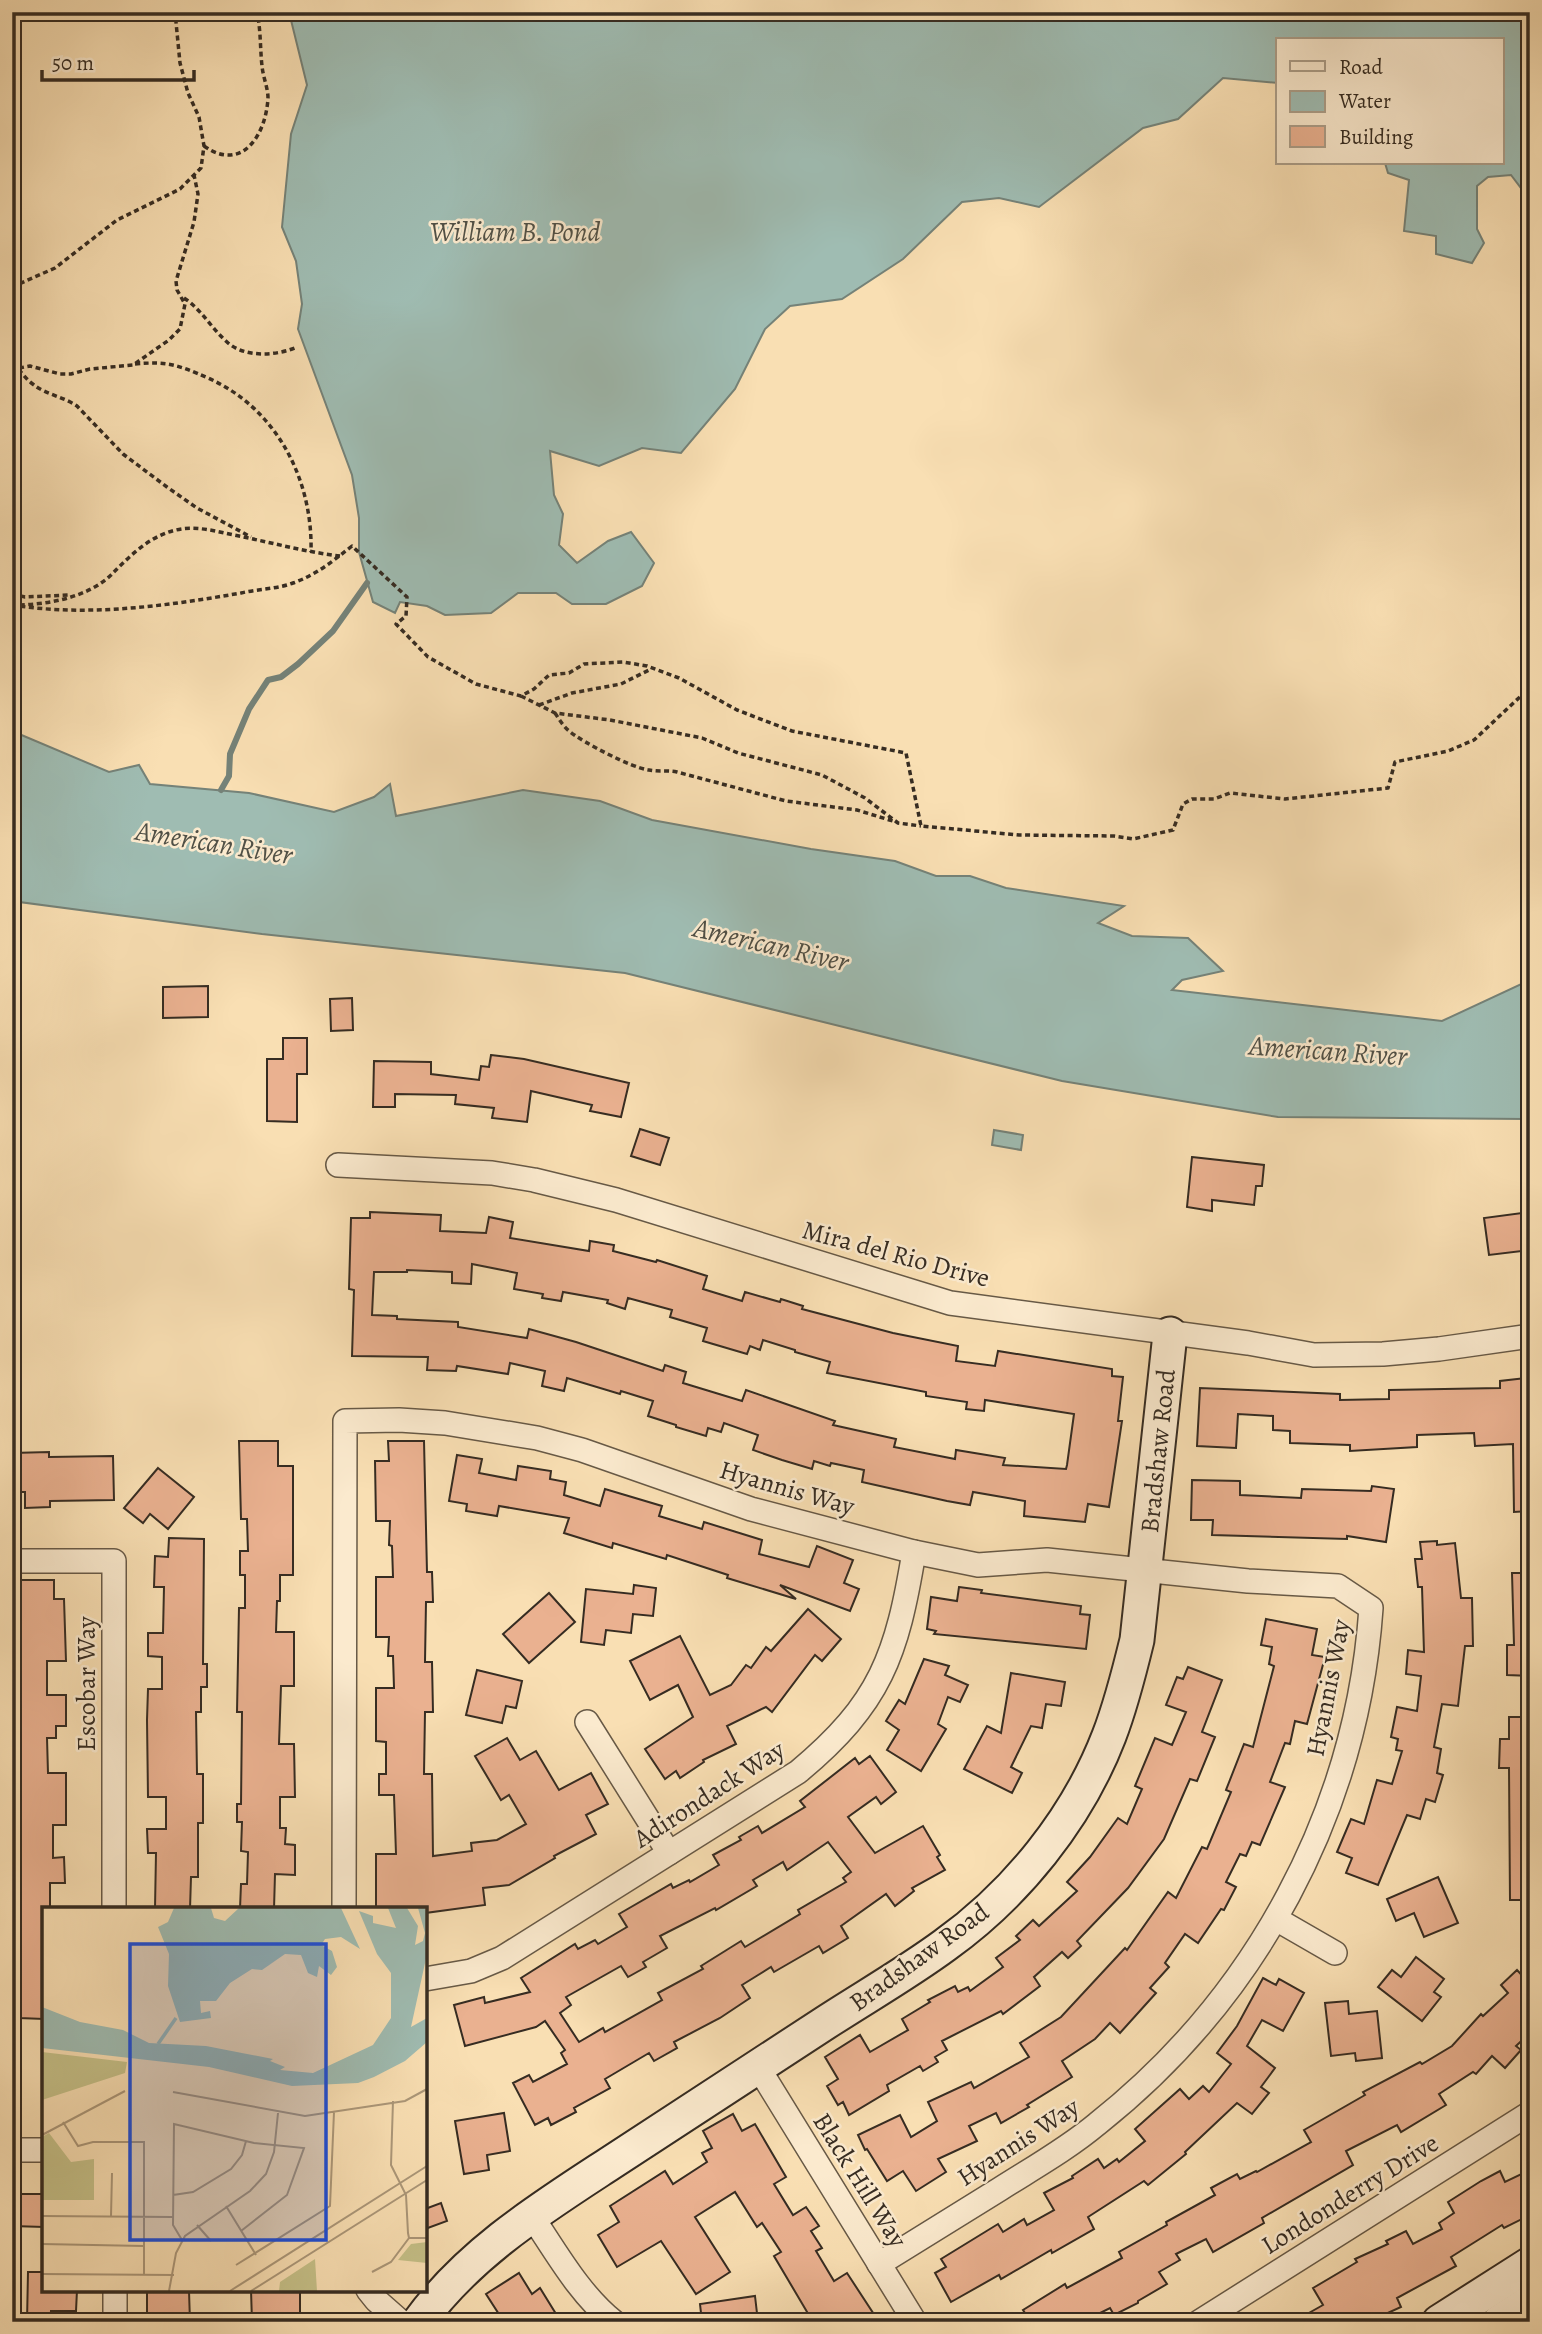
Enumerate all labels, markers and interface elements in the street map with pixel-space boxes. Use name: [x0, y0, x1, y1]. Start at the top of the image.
scale bar: [42, 38, 194, 82]
legend: [1276, 38, 1504, 164]
text: 50 m: [52, 49, 94, 77]
text: Road: [1339, 53, 1383, 81]
text: Water: [1338, 87, 1391, 115]
text: Building: [1339, 123, 1414, 151]
water label: William B. Pond: [430, 213, 600, 251]
water label: American River: [131, 812, 296, 874]
water label: American River: [688, 908, 854, 982]
water label: American River: [1246, 1026, 1409, 1076]
street label: Mira del Rio Drive: [798, 1212, 994, 1296]
street label: Bradshaw Road: [1132, 1367, 1184, 1535]
street label: Hyannis Way: [715, 1452, 859, 1524]
street label: Escobar Way: [69, 1616, 104, 1752]
street label: Hyannis Way: [1298, 1616, 1359, 1760]
street label: Adirondack Way: [626, 1732, 792, 1856]
street label: Bradshaw Road: [842, 1894, 996, 2020]
inset map: [42, 1907, 427, 2292]
street label: Hyannis Way: [950, 2089, 1086, 2195]
street label: Black Hill Way: [805, 2106, 916, 2254]
street label: Londonderry Drive: [1255, 2125, 1445, 2263]

